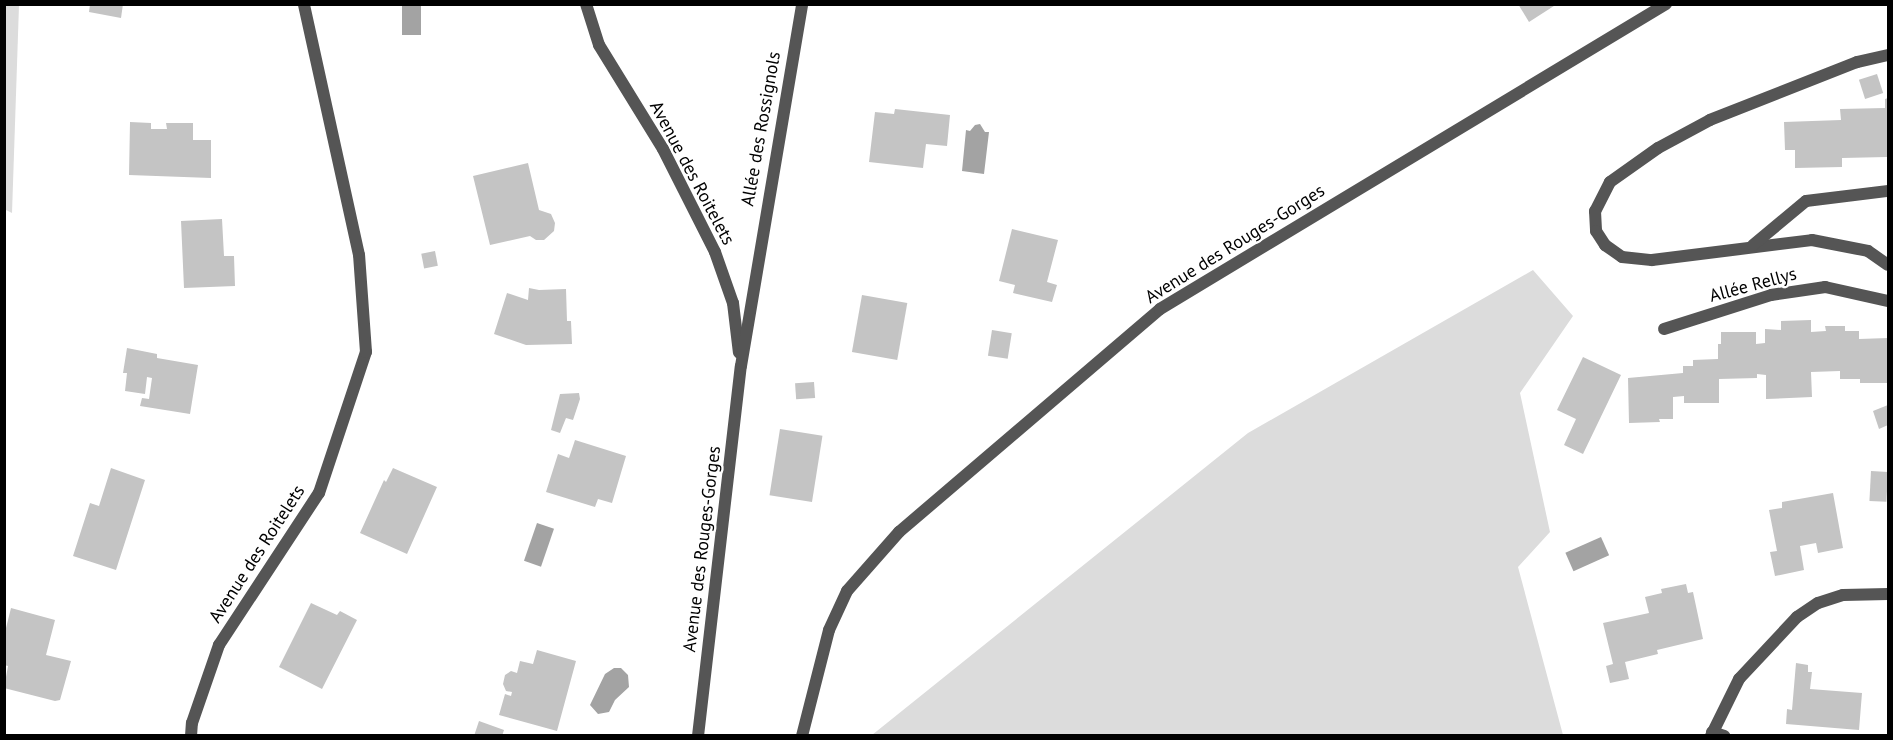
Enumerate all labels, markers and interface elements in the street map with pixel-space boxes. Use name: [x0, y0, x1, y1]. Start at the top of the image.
street label: Allée des Rossignols: [737, 50, 785, 208]
street label: Avenue des Roitelets: [645, 97, 739, 249]
street label: Avenue des Rouges-Gorges: [1141, 180, 1329, 308]
street label: Allée Rellys: [1707, 263, 1799, 307]
street label: Avenue des Rouges-Gorges: [679, 445, 725, 653]
street label: Avenue des Roitelets: [204, 481, 310, 627]

